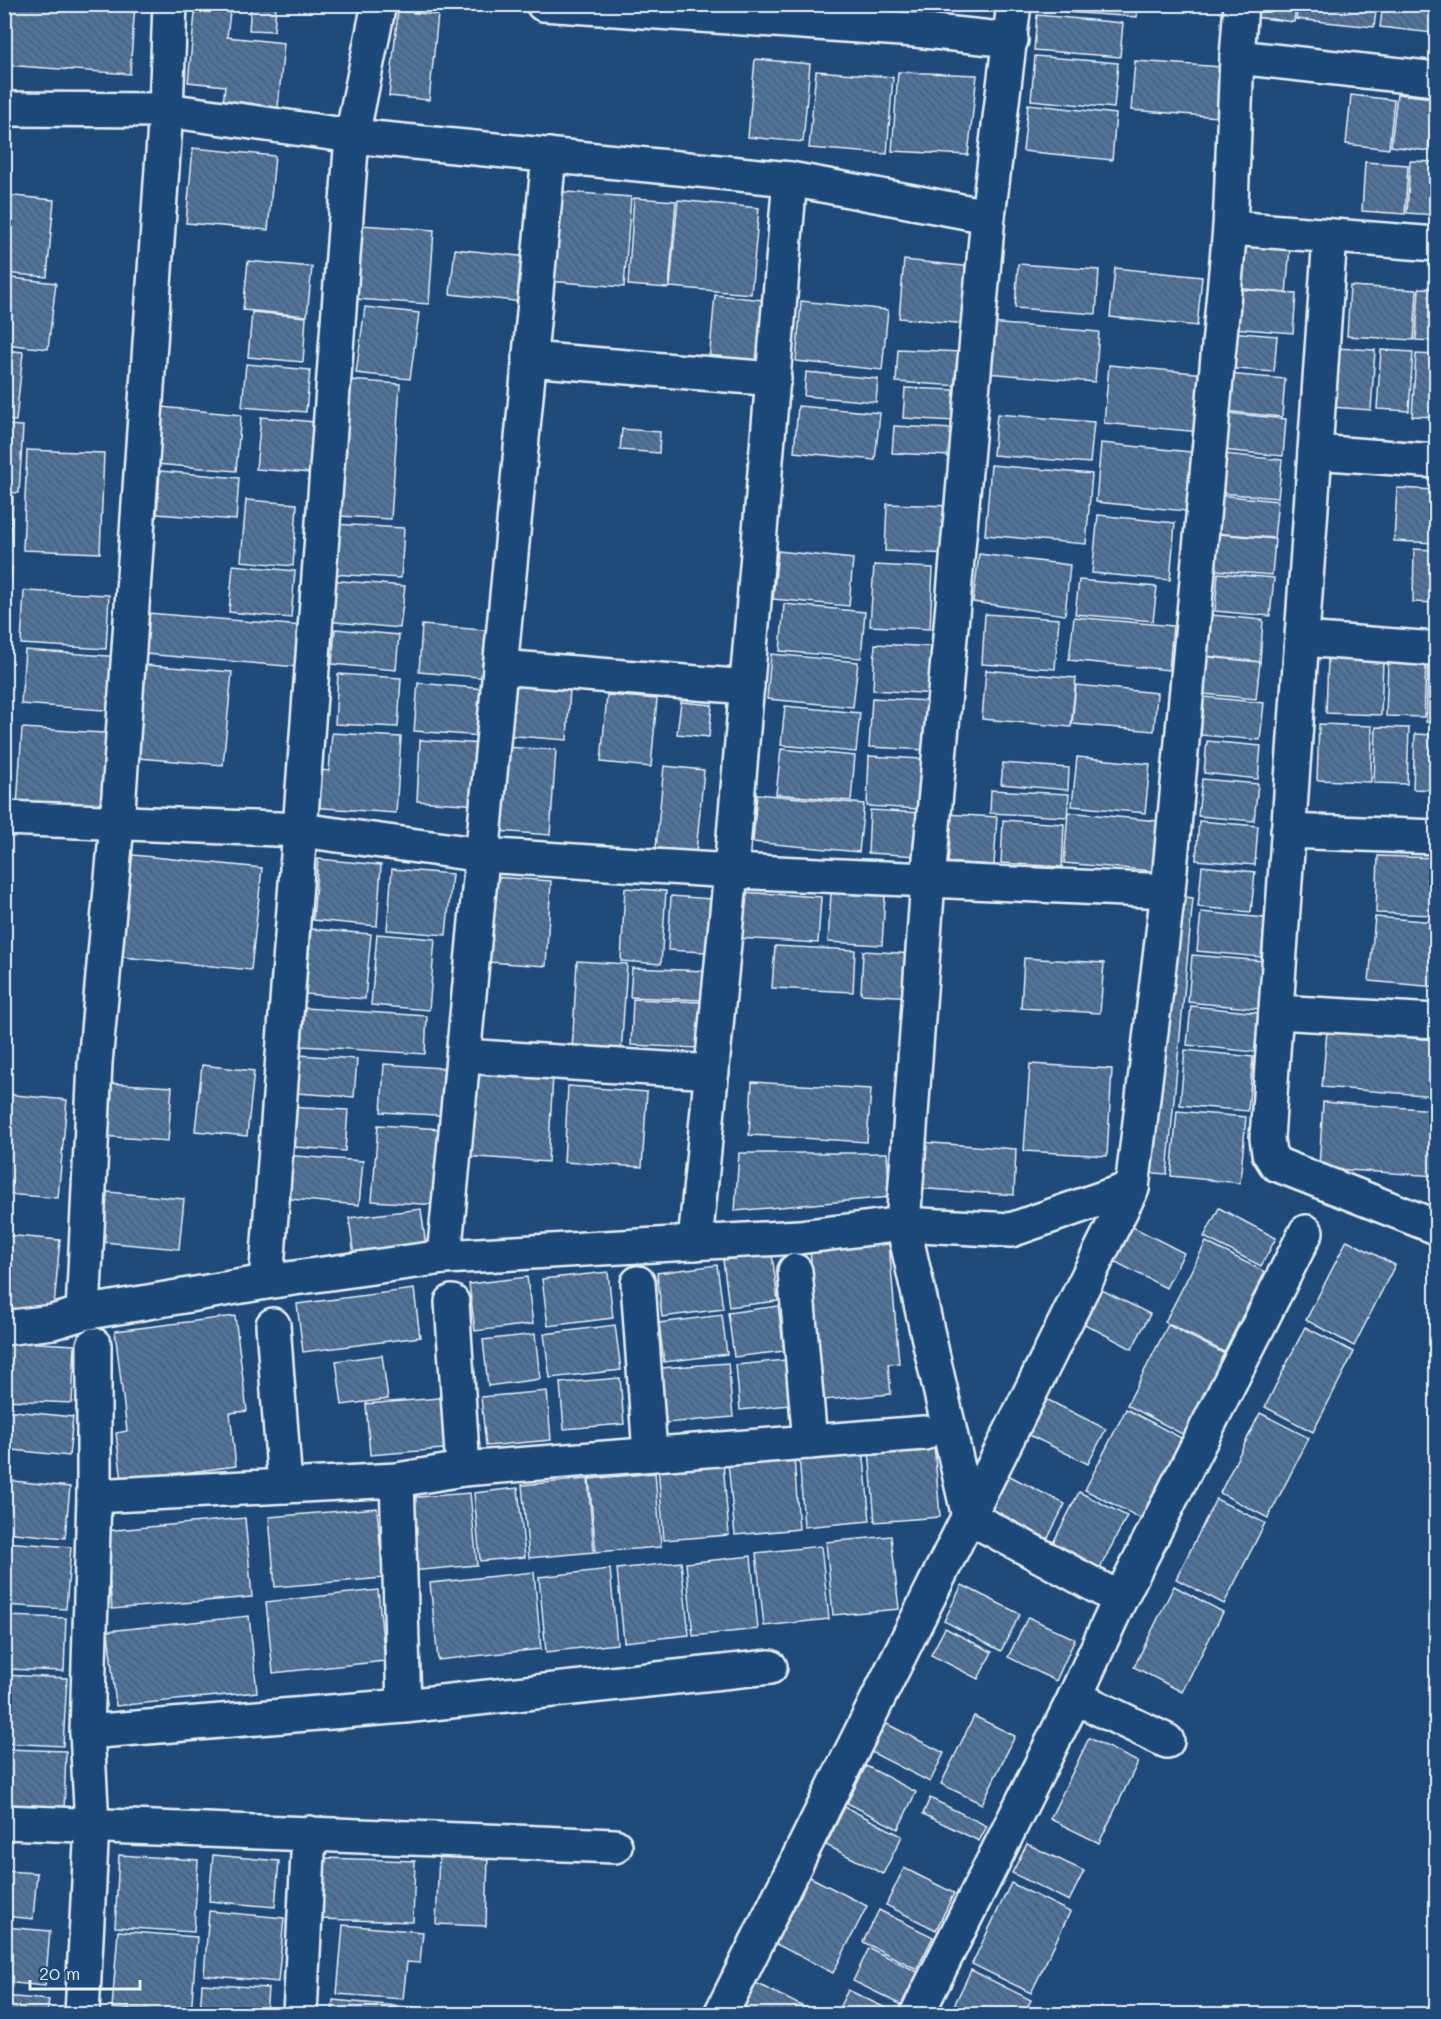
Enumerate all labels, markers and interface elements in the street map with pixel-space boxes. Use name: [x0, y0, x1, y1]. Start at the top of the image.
scale bar: [30, 1953, 140, 1991]
text: 20 m: [39, 1961, 80, 1985]

